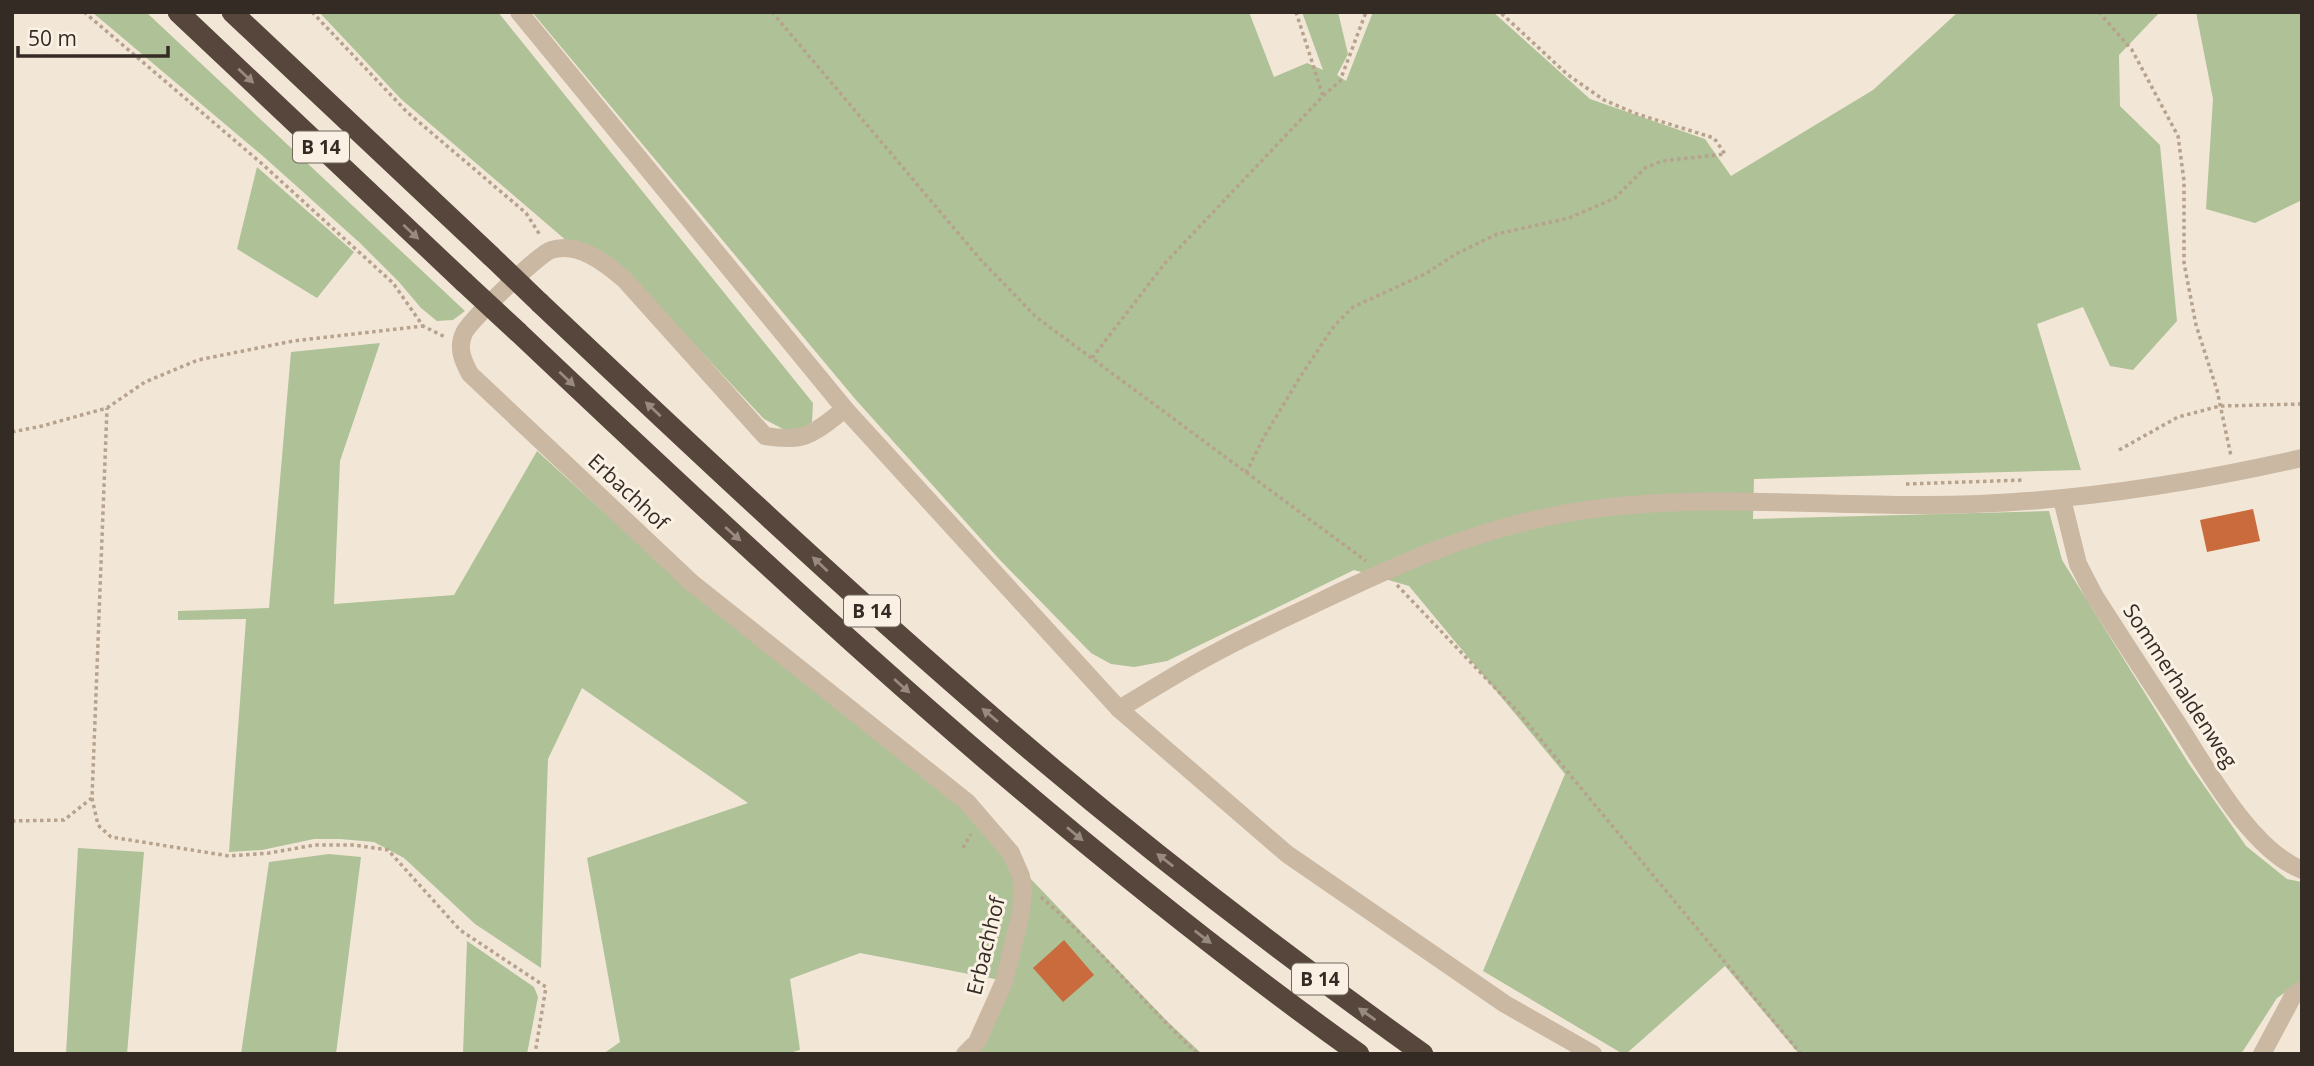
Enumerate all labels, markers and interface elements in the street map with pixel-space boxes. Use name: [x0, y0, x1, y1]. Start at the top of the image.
scale bar: [18, 14, 168, 58]
text: 50 m: [28, 24, 77, 52]
one-way arrow: [237, 67, 254, 83]
road number: B 14: [293, 132, 349, 162]
one-way arrow: [402, 224, 420, 240]
one-way arrow: [558, 370, 575, 386]
one-way arrow: [645, 402, 662, 418]
street label: Erbachhof: [582, 447, 676, 537]
one-way arrow: [724, 526, 742, 542]
one-way arrow: [811, 556, 829, 572]
road number: B 14: [844, 596, 900, 626]
street label: Sommerhaldenweg: [2117, 598, 2244, 773]
one-way arrow: [894, 678, 911, 693]
one-way arrow: [981, 707, 999, 723]
one-way arrow: [1067, 826, 1084, 841]
one-way arrow: [1157, 853, 1174, 868]
street label: Erbachhof: [959, 892, 1011, 998]
one-way arrow: [1193, 929, 1211, 944]
road number: B 14: [1292, 964, 1348, 995]
one-way arrow: [1358, 1007, 1376, 1021]

